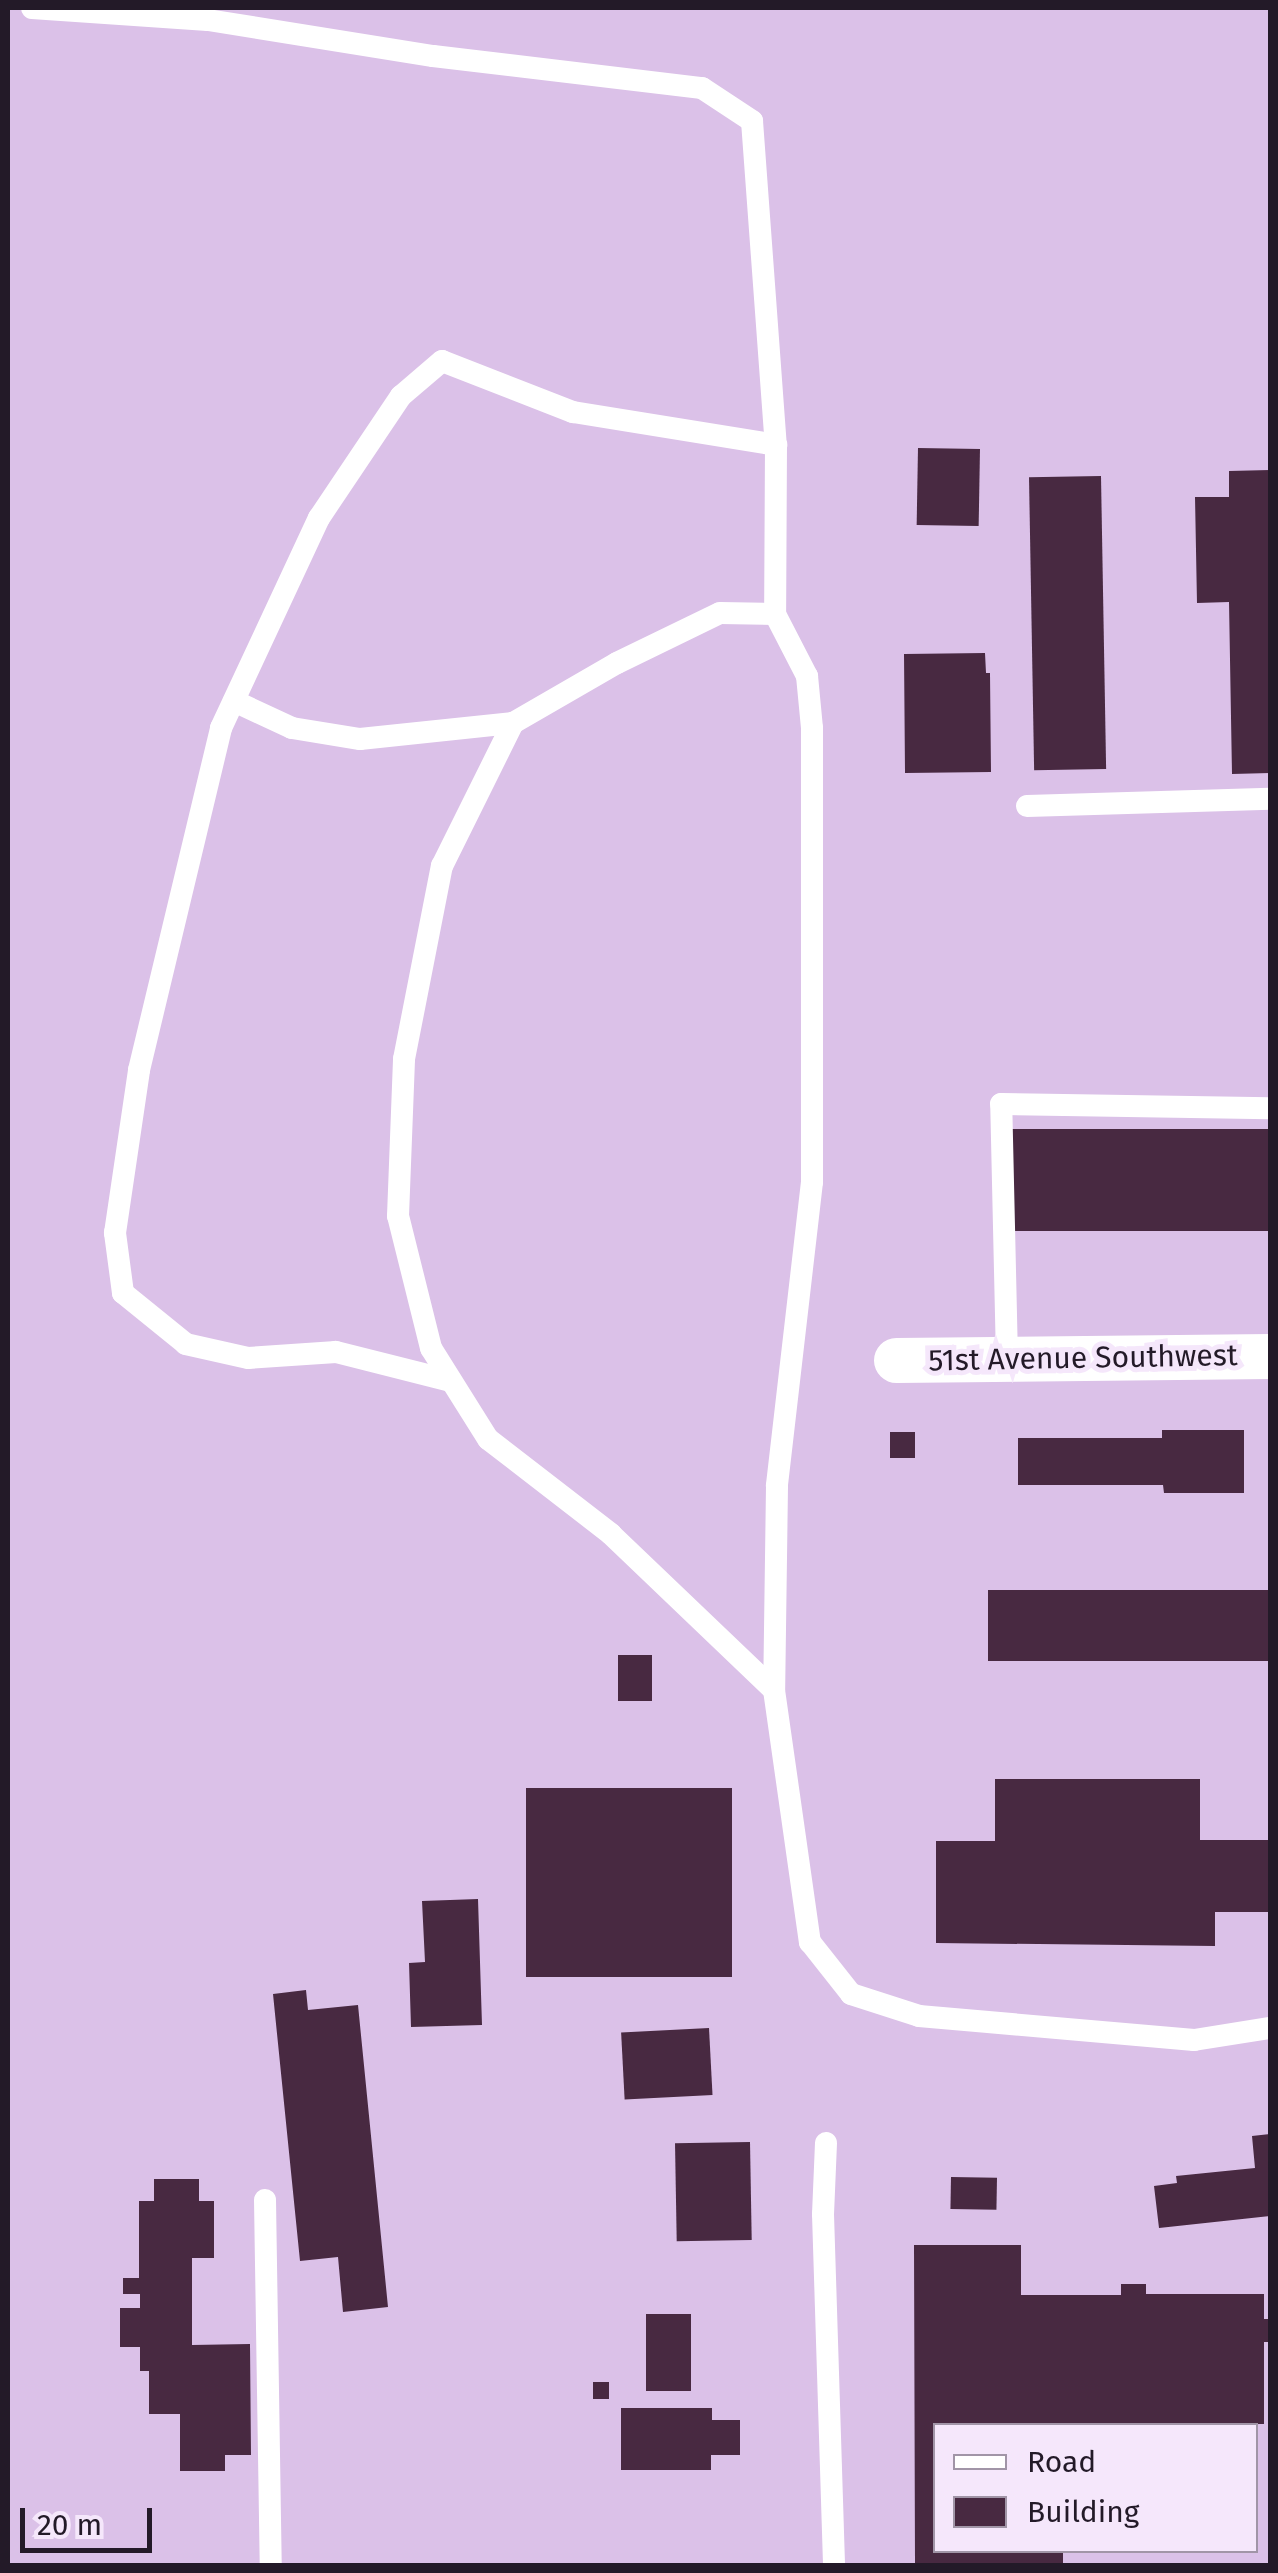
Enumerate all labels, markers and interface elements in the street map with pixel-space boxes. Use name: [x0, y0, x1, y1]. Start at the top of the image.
street label: 51st Avenue Southwest: [928, 1337, 1238, 1379]
legend: [933, 2423, 1258, 2553]
text: Road: [1027, 2444, 1096, 2480]
scale bar: [25, 2488, 158, 2550]
text: Building: [1027, 2494, 1139, 2530]
text: 20 m: [37, 2507, 102, 2543]

